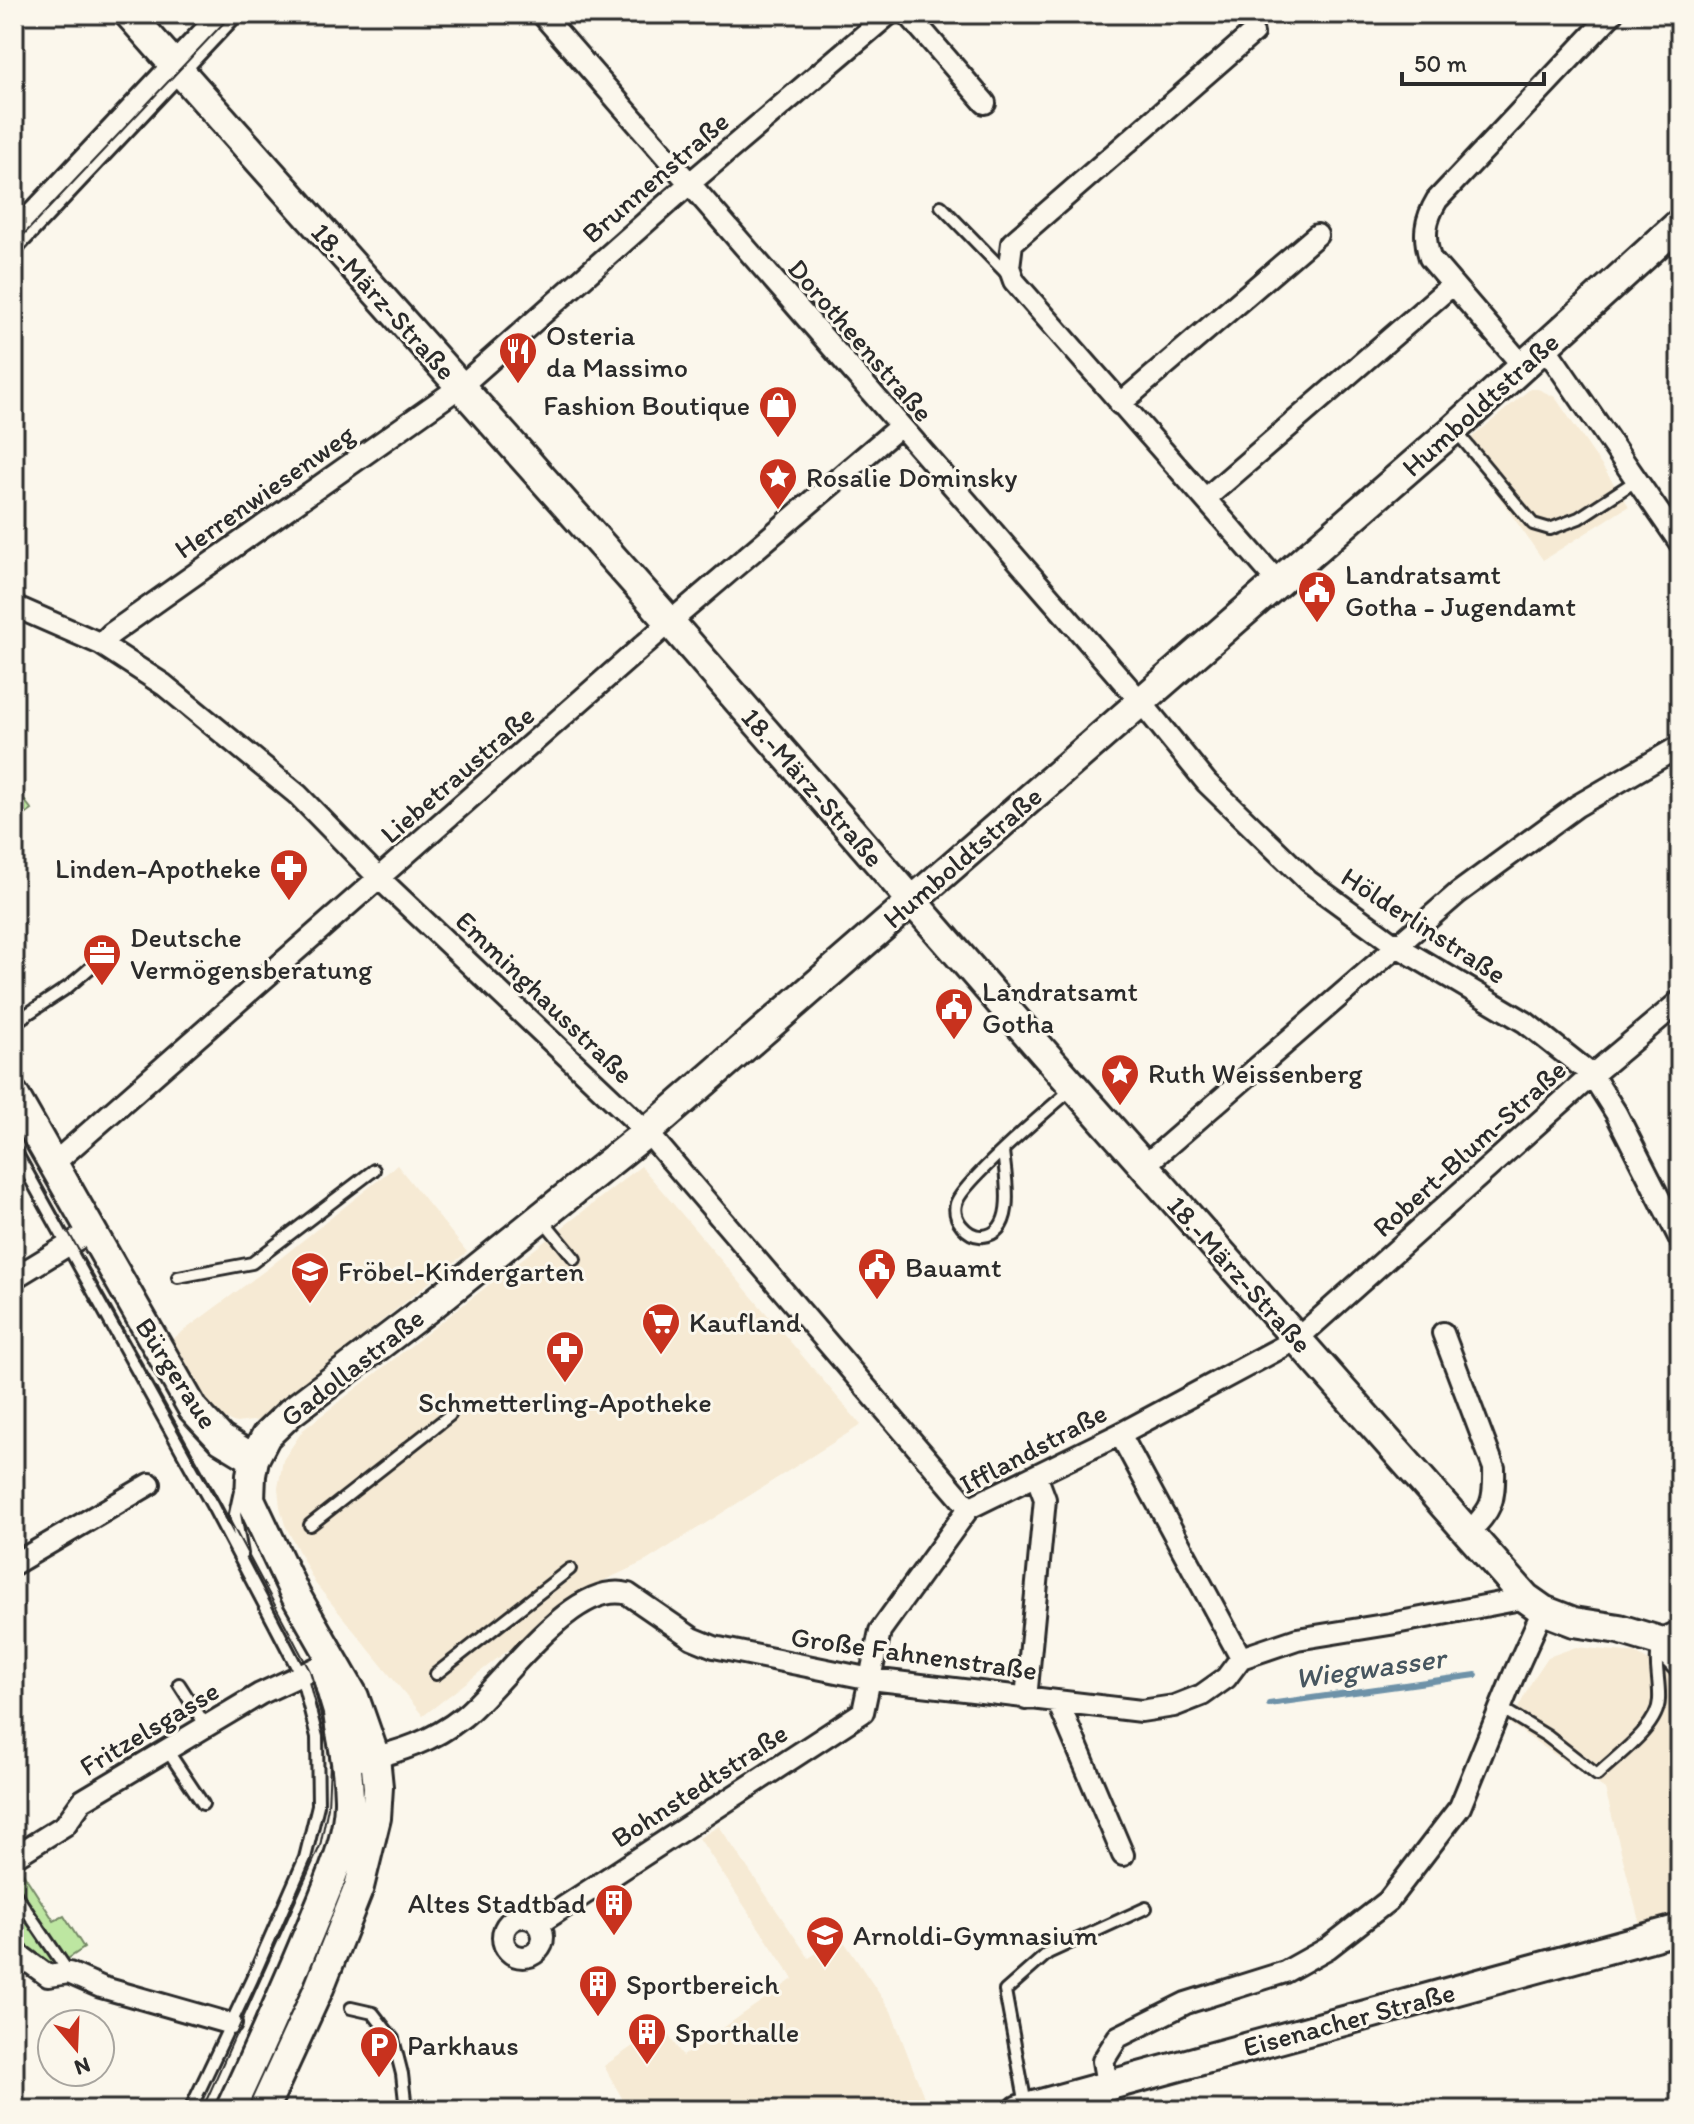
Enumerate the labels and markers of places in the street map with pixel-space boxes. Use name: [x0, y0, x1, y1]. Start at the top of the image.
place label: Osteria da Massimo: [546, 318, 688, 384]
restaurant icon: Osteria da Massimo: [497, 330, 539, 385]
shop icon: Fashion Boutique: [757, 384, 799, 439]
place label: Fashion Boutique: [543, 388, 750, 422]
place icon: Rosalie Dominsky: [757, 456, 799, 511]
place label: Rosalie Dominsky: [806, 460, 1017, 494]
place label: Landratsamt Gotha - Jugendamt: [1345, 557, 1576, 623]
public building icon: Landratsamt Gotha - Jugendamt: [1296, 569, 1338, 624]
pharmacy icon: Linden-Apotheke: [268, 847, 310, 902]
place label: Linden-Apotheke: [55, 851, 261, 885]
place label: Deutsche Vermögensberatung: [130, 920, 373, 986]
office icon: Deutsche Vermögensberatung: [81, 932, 123, 987]
place label: Landratsamt Gotha: [982, 974, 1138, 1040]
public building icon: Landratsamt Gotha: [933, 986, 975, 1041]
place icon: Ruth Weissenberg: [1099, 1052, 1141, 1107]
place label: Ruth Weissenberg: [1148, 1056, 1363, 1090]
public building icon: Bauamt: [856, 1246, 898, 1301]
school or university icon: Fröbel-Kindergarten: [289, 1250, 331, 1305]
place label: Bauamt: [905, 1250, 1002, 1284]
place label: Fröbel-Kindergarten: [338, 1254, 584, 1288]
supermarket icon: Kaufland: [640, 1301, 682, 1356]
place label: Kaufland: [689, 1305, 802, 1339]
pharmacy icon: Schmetterling-Apotheke: [544, 1329, 586, 1384]
place label: Schmetterling-Apotheke: [418, 1385, 712, 1419]
building icon: Altes Stadtbad: [593, 1882, 635, 1937]
place label: Altes Stadtbad: [408, 1886, 586, 1920]
school or university icon: Arnoldi-Gymnasium: [804, 1914, 846, 1969]
place label: Arnoldi-Gymnasium: [853, 1918, 1098, 1952]
building icon: Sportbereich: [577, 1963, 619, 2018]
place label: Sportbereich: [626, 1967, 779, 2001]
building icon: Sporthalle: [626, 2011, 668, 2066]
place label: Sporthalle: [675, 2015, 799, 2049]
parking icon: Parkhaus: [358, 2024, 400, 2079]
place label: Parkhaus: [407, 2028, 519, 2062]

